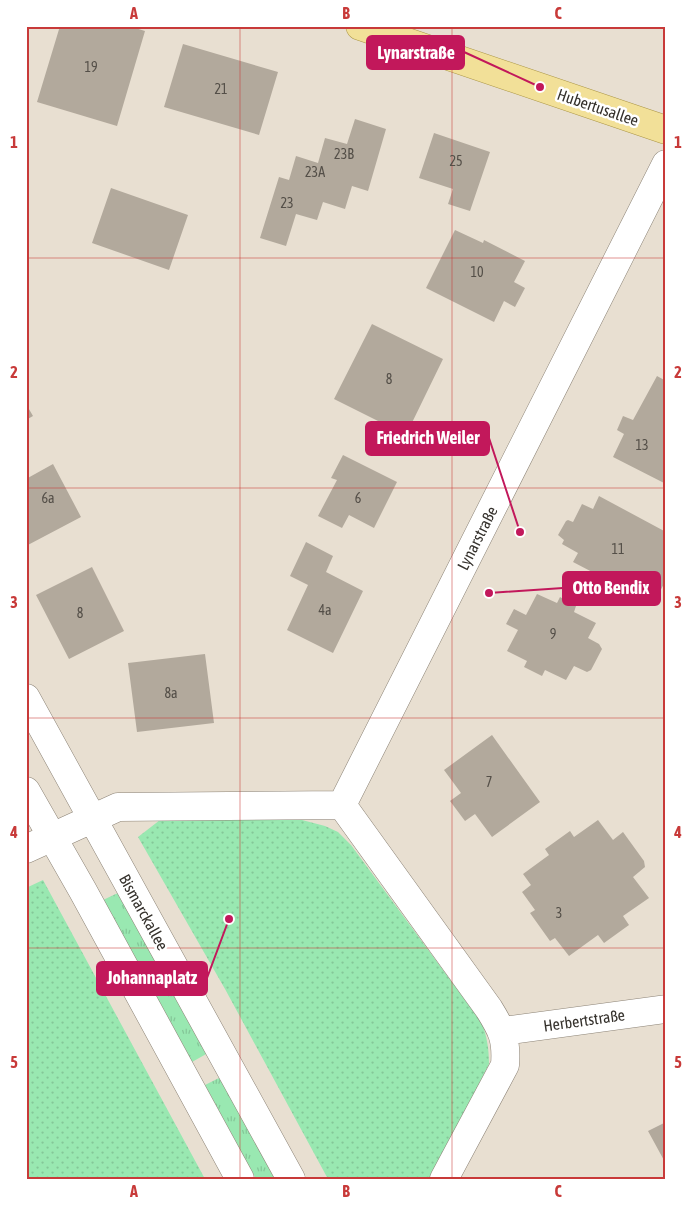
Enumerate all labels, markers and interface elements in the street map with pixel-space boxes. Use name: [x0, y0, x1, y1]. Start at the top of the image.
text: A: [129, 4, 138, 22]
text: B: [342, 4, 350, 22]
text: C: [554, 4, 562, 22]
callout: Lynarstraße: [367, 36, 464, 69]
text: Lynarstraße: [377, 42, 455, 63]
house number: 19: [84, 59, 98, 75]
house number: 21: [214, 81, 228, 97]
street label: Hubertusallee: [555, 85, 641, 129]
text: 1: [10, 133, 18, 151]
text: 1: [674, 133, 682, 151]
house number: 23B: [334, 146, 354, 162]
house number: 25: [449, 153, 463, 169]
house number: 23A: [305, 164, 325, 180]
house number: 23: [280, 195, 294, 211]
house number: 10: [470, 264, 484, 280]
text: 2: [10, 363, 18, 381]
text: 2: [674, 363, 682, 381]
house number: 8: [386, 371, 393, 387]
callout: Friedrich Weiler: [366, 422, 489, 455]
text: Friedrich Weiler: [376, 427, 480, 448]
house number: 13: [635, 437, 649, 453]
house number: 6a: [41, 490, 55, 506]
house number: 6: [355, 490, 362, 506]
street label: Lynarstraße: [453, 503, 502, 573]
house number: 11: [611, 541, 625, 557]
callout: Otto Bendix: [563, 572, 660, 605]
text: Otto Bendix: [572, 577, 650, 598]
text: 3: [10, 593, 18, 611]
text: 3: [674, 593, 682, 611]
house number: 4a: [318, 602, 332, 618]
house number: 8: [77, 605, 84, 621]
house number: 9: [550, 626, 556, 642]
house number: 8a: [164, 685, 178, 701]
house number: 7: [486, 774, 492, 790]
text: 4: [9, 823, 18, 841]
text: 4: [673, 823, 682, 841]
street label: Bismarckallee: [116, 871, 172, 953]
house number: 3: [556, 905, 562, 921]
callout: Johannaplatz: [97, 962, 207, 995]
text: Johannaplatz: [106, 967, 198, 988]
street label: Herbertstraße: [542, 1005, 626, 1035]
text: 5: [10, 1053, 18, 1071]
text: 5: [674, 1053, 682, 1071]
text: A: [129, 1182, 138, 1200]
text: B: [342, 1182, 350, 1200]
text: C: [554, 1182, 562, 1200]

